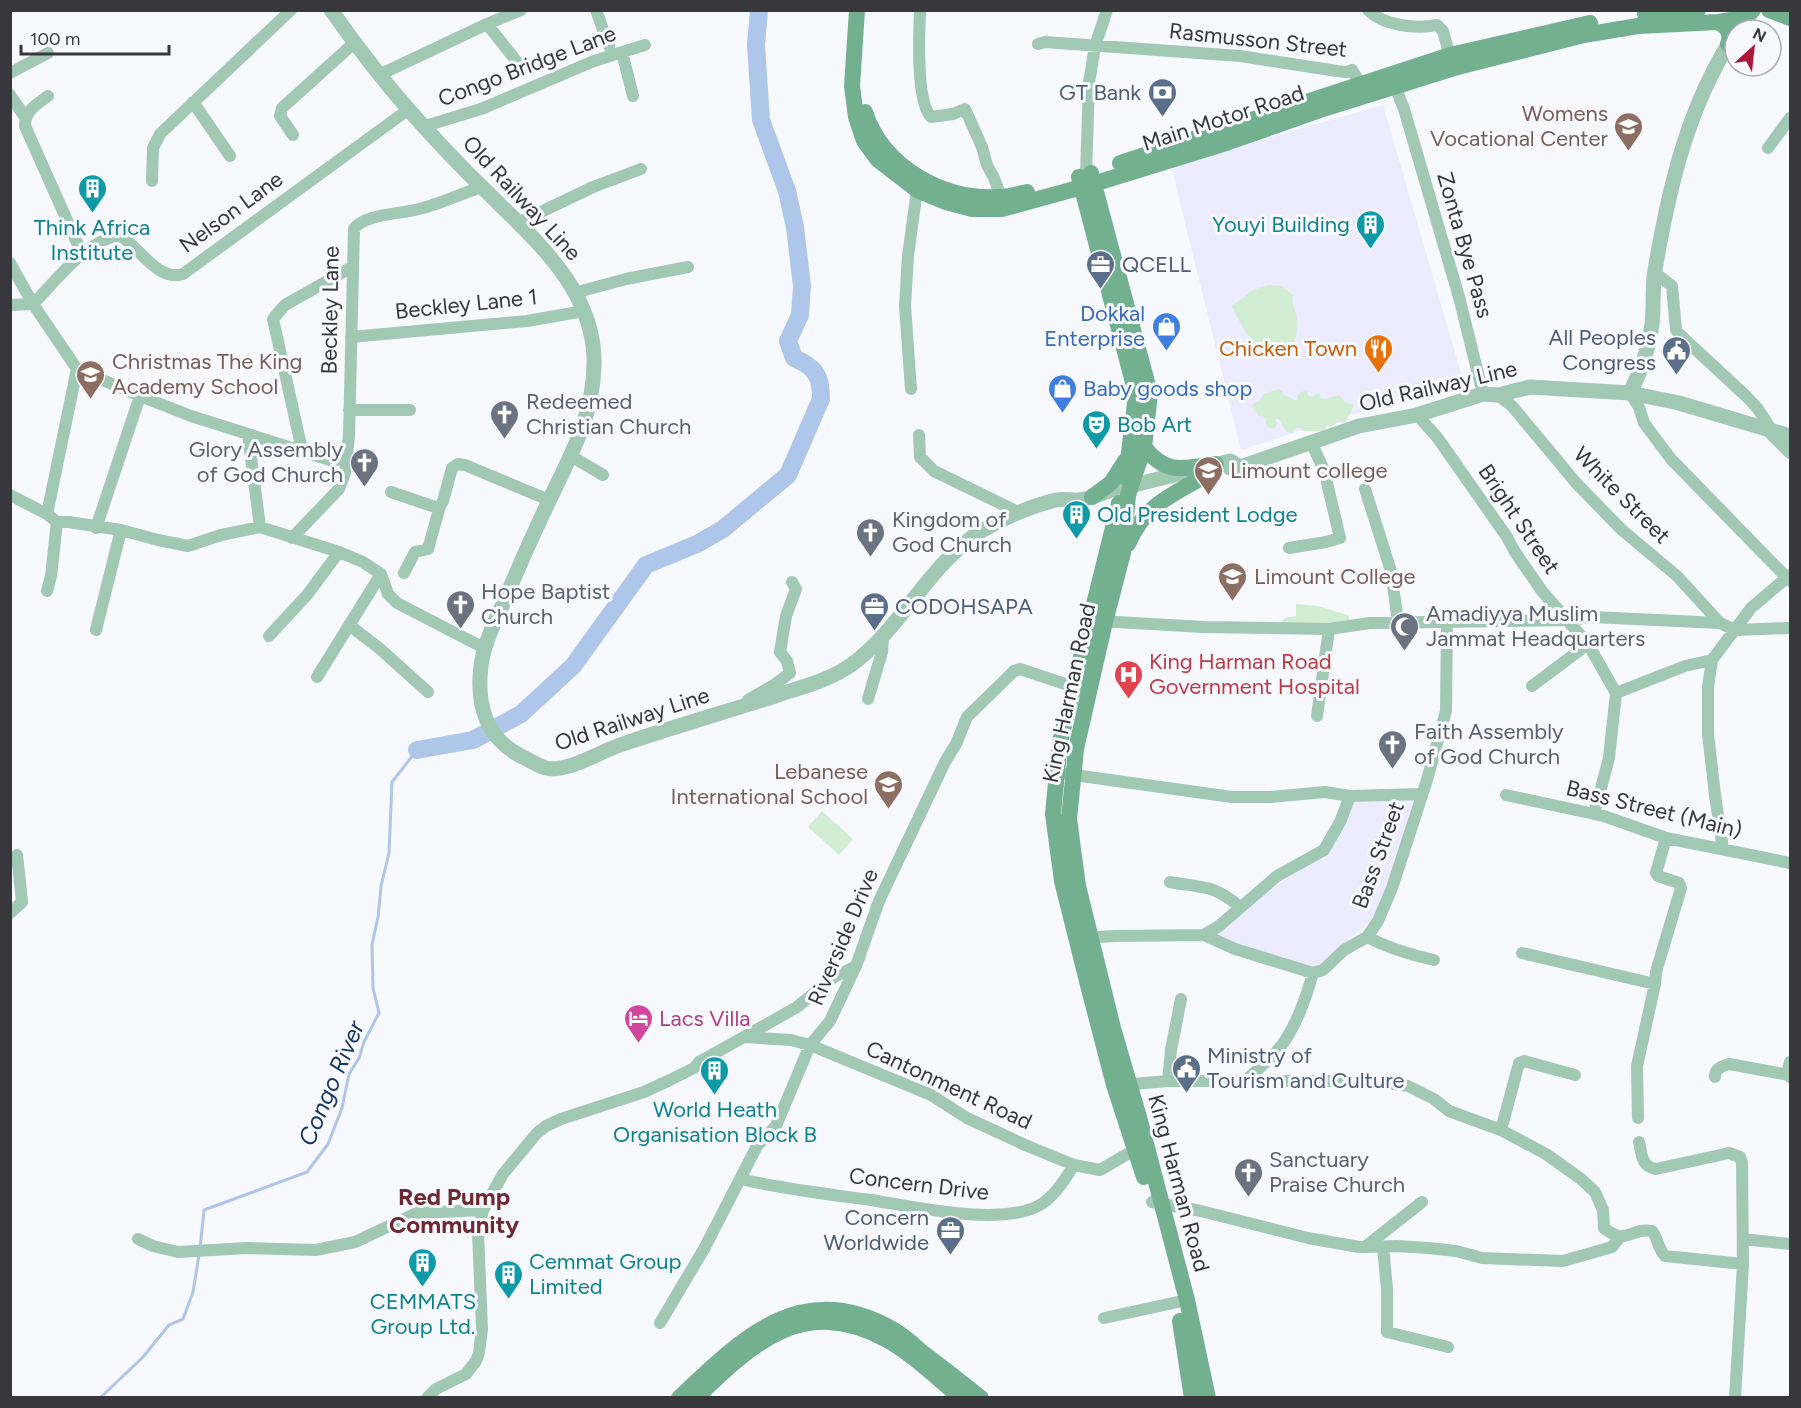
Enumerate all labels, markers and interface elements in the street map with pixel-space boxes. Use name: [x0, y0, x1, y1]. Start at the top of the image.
street label: Rasmusson Street: [1168, 17, 1348, 63]
scale bar: [21, 18, 170, 56]
north arrow: [1723, 18, 1783, 78]
street label: Congo Bridge Lane: [434, 20, 620, 112]
text: N: [1750, 24, 1769, 46]
text: 100 m: [30, 28, 80, 50]
bank icon: GT Bank: [1146, 76, 1178, 118]
place label: GT Bank: [1059, 79, 1141, 106]
street label: Main Motor Road: [1139, 79, 1307, 157]
place label: Womens Vocational Center: [1430, 100, 1609, 152]
school or university icon: Womens Vocational Center: [1613, 110, 1645, 152]
street label: Old Railway Line: [457, 130, 587, 266]
street label: Nelson Lane: [174, 165, 288, 259]
street label: Zonta Bye Pass: [1431, 169, 1499, 321]
building icon: Think Africa Institute: [76, 172, 108, 214]
building icon: Youyi Building: [1355, 208, 1387, 250]
place label: Youyi Building: [1212, 211, 1350, 238]
place label: Think Africa Institute: [34, 214, 150, 266]
street label: Beckley Lane: [315, 246, 345, 374]
office icon: QCELL: [1085, 248, 1117, 290]
place label: QCELL: [1122, 251, 1191, 278]
street label: Beckley Lane 1: [393, 283, 539, 325]
place label: Dokkal Enterprise: [1044, 300, 1145, 352]
shop icon: Dokkal Enterprise: [1150, 310, 1182, 352]
place label: All Peoples Congress: [1549, 324, 1656, 376]
restaurant icon: Chicken Town: [1362, 332, 1394, 374]
public building icon: All Peoples Congress: [1661, 334, 1693, 376]
place label: Chicken Town: [1219, 335, 1357, 362]
place label: Christmas The King Academy School: [112, 348, 302, 400]
street label: Old Railway Line: [1356, 355, 1520, 417]
school or university icon: Christmas The King Academy School: [75, 358, 107, 400]
shop icon: Baby goods shop: [1046, 372, 1078, 414]
place label: Baby goods shop: [1083, 375, 1253, 402]
place label: Redeemed Christian Church: [526, 388, 691, 440]
church icon: Redeemed Christian Church: [489, 398, 521, 440]
theatre icon: Bob Art: [1080, 408, 1112, 450]
place label: Bob Art: [1117, 411, 1192, 438]
place label: Glory Assembly of God Church: [189, 436, 343, 488]
street label: White Street: [1568, 441, 1676, 549]
church icon: Glory Assembly of God Church: [348, 446, 380, 488]
school or university icon: Limount college: [1193, 454, 1225, 496]
place label: Limount college: [1230, 457, 1388, 484]
street label: Bright Street: [1472, 459, 1566, 579]
building icon: Old President Lodge: [1060, 498, 1092, 540]
place label: Old President Lodge: [1097, 501, 1298, 528]
place label: Kingdom of God Church: [892, 506, 1012, 558]
church icon: Kingdom of God Church: [855, 516, 887, 558]
school or university icon: Limount College: [1217, 560, 1249, 602]
place label: Limount College: [1254, 563, 1416, 590]
place label: Hope Baptist Church: [481, 578, 610, 630]
church icon: Hope Baptist Church: [444, 588, 476, 630]
office icon: CODOHSAPA: [858, 590, 890, 632]
place label: CODOHSAPA: [895, 593, 1033, 620]
place label: Amadiyya Muslim Jammat Headquarters: [1426, 600, 1645, 652]
street label: King Harman Road: [1037, 601, 1101, 785]
mosque icon: Amadiyya Muslim Jammat Headquarters: [1389, 610, 1421, 652]
place label: King Harman Road Government Hospital: [1149, 648, 1360, 700]
hospital icon: King Harman Road Government Hospital: [1112, 658, 1144, 700]
street label: Old Railway Line: [551, 681, 713, 757]
place label: Faith Assembly of God Church: [1414, 718, 1564, 770]
church icon: Faith Assembly of God Church: [1377, 728, 1409, 770]
place label: Lebanese International School: [671, 758, 868, 810]
school or university icon: Lebanese International School: [873, 768, 905, 810]
street label: Bass Street (Main): [1563, 774, 1745, 844]
street label: Bass Street: [1346, 798, 1410, 912]
street label: Riverside Drive: [802, 864, 884, 1010]
hotel icon: Lacs Villa: [622, 1002, 654, 1044]
place label: Lacs Villa: [659, 1005, 751, 1032]
water label: Congo River: [292, 1015, 371, 1150]
street label: Cantonment Road: [862, 1035, 1036, 1135]
place label: Ministry of Tourism and Culture: [1207, 1042, 1405, 1094]
public building icon: Ministry of Tourism and Culture: [1170, 1052, 1202, 1094]
building icon: World Heath Organisation Block B: [699, 1054, 731, 1096]
street label: King Harman Road: [1142, 1091, 1216, 1275]
place label: World Heath Organisation Block B: [613, 1096, 817, 1148]
place label: Sanctuary Praise Church: [1269, 1146, 1405, 1198]
church icon: Sanctuary Praise Church: [1232, 1156, 1264, 1198]
street label: Concern Drive: [847, 1162, 991, 1206]
district label: Red Pump Community: [389, 1182, 519, 1239]
place label: Concern Worldwide: [824, 1204, 929, 1256]
office icon: Concern Worldwide: [934, 1214, 966, 1256]
building icon: CEMMATS Group Ltd.: [407, 1246, 439, 1288]
place label: Cemmat Group Limited: [529, 1248, 681, 1300]
building icon: Cemmat Group Limited: [492, 1258, 524, 1300]
place label: CEMMATS Group Ltd.: [370, 1288, 476, 1340]

